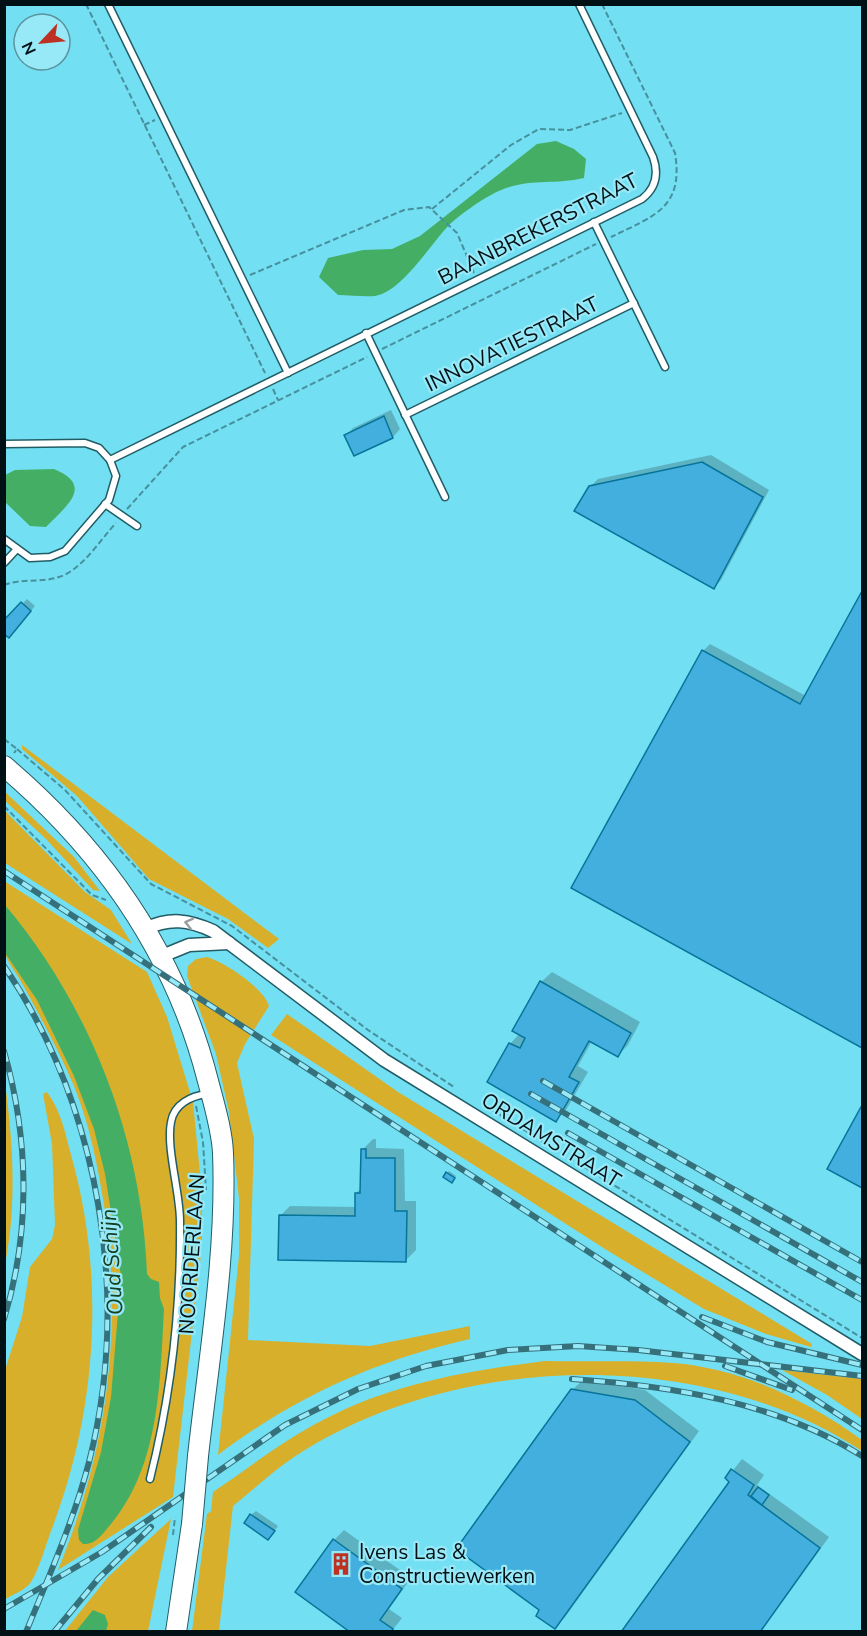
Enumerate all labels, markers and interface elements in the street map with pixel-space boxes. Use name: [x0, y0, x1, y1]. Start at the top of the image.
north arrow: [12, 12, 72, 72]
text: N: [17, 38, 42, 58]
street label: BAANBREKERSTRAAT: [433, 166, 643, 292]
street label: INNOVATIESTRAAT: [420, 290, 604, 398]
one-way arrow: [184, 917, 194, 930]
street label: ORDAMSTRAAT: [476, 1086, 626, 1194]
street label: NOORDERLAAN: [172, 1173, 212, 1335]
water label: Oud Schijn: [93, 1208, 131, 1316]
place label: Ivens Las & Constructiewerken: [359, 1538, 535, 1590]
building icon: Ivens Las & Constructiewerken: [328, 1551, 354, 1577]

